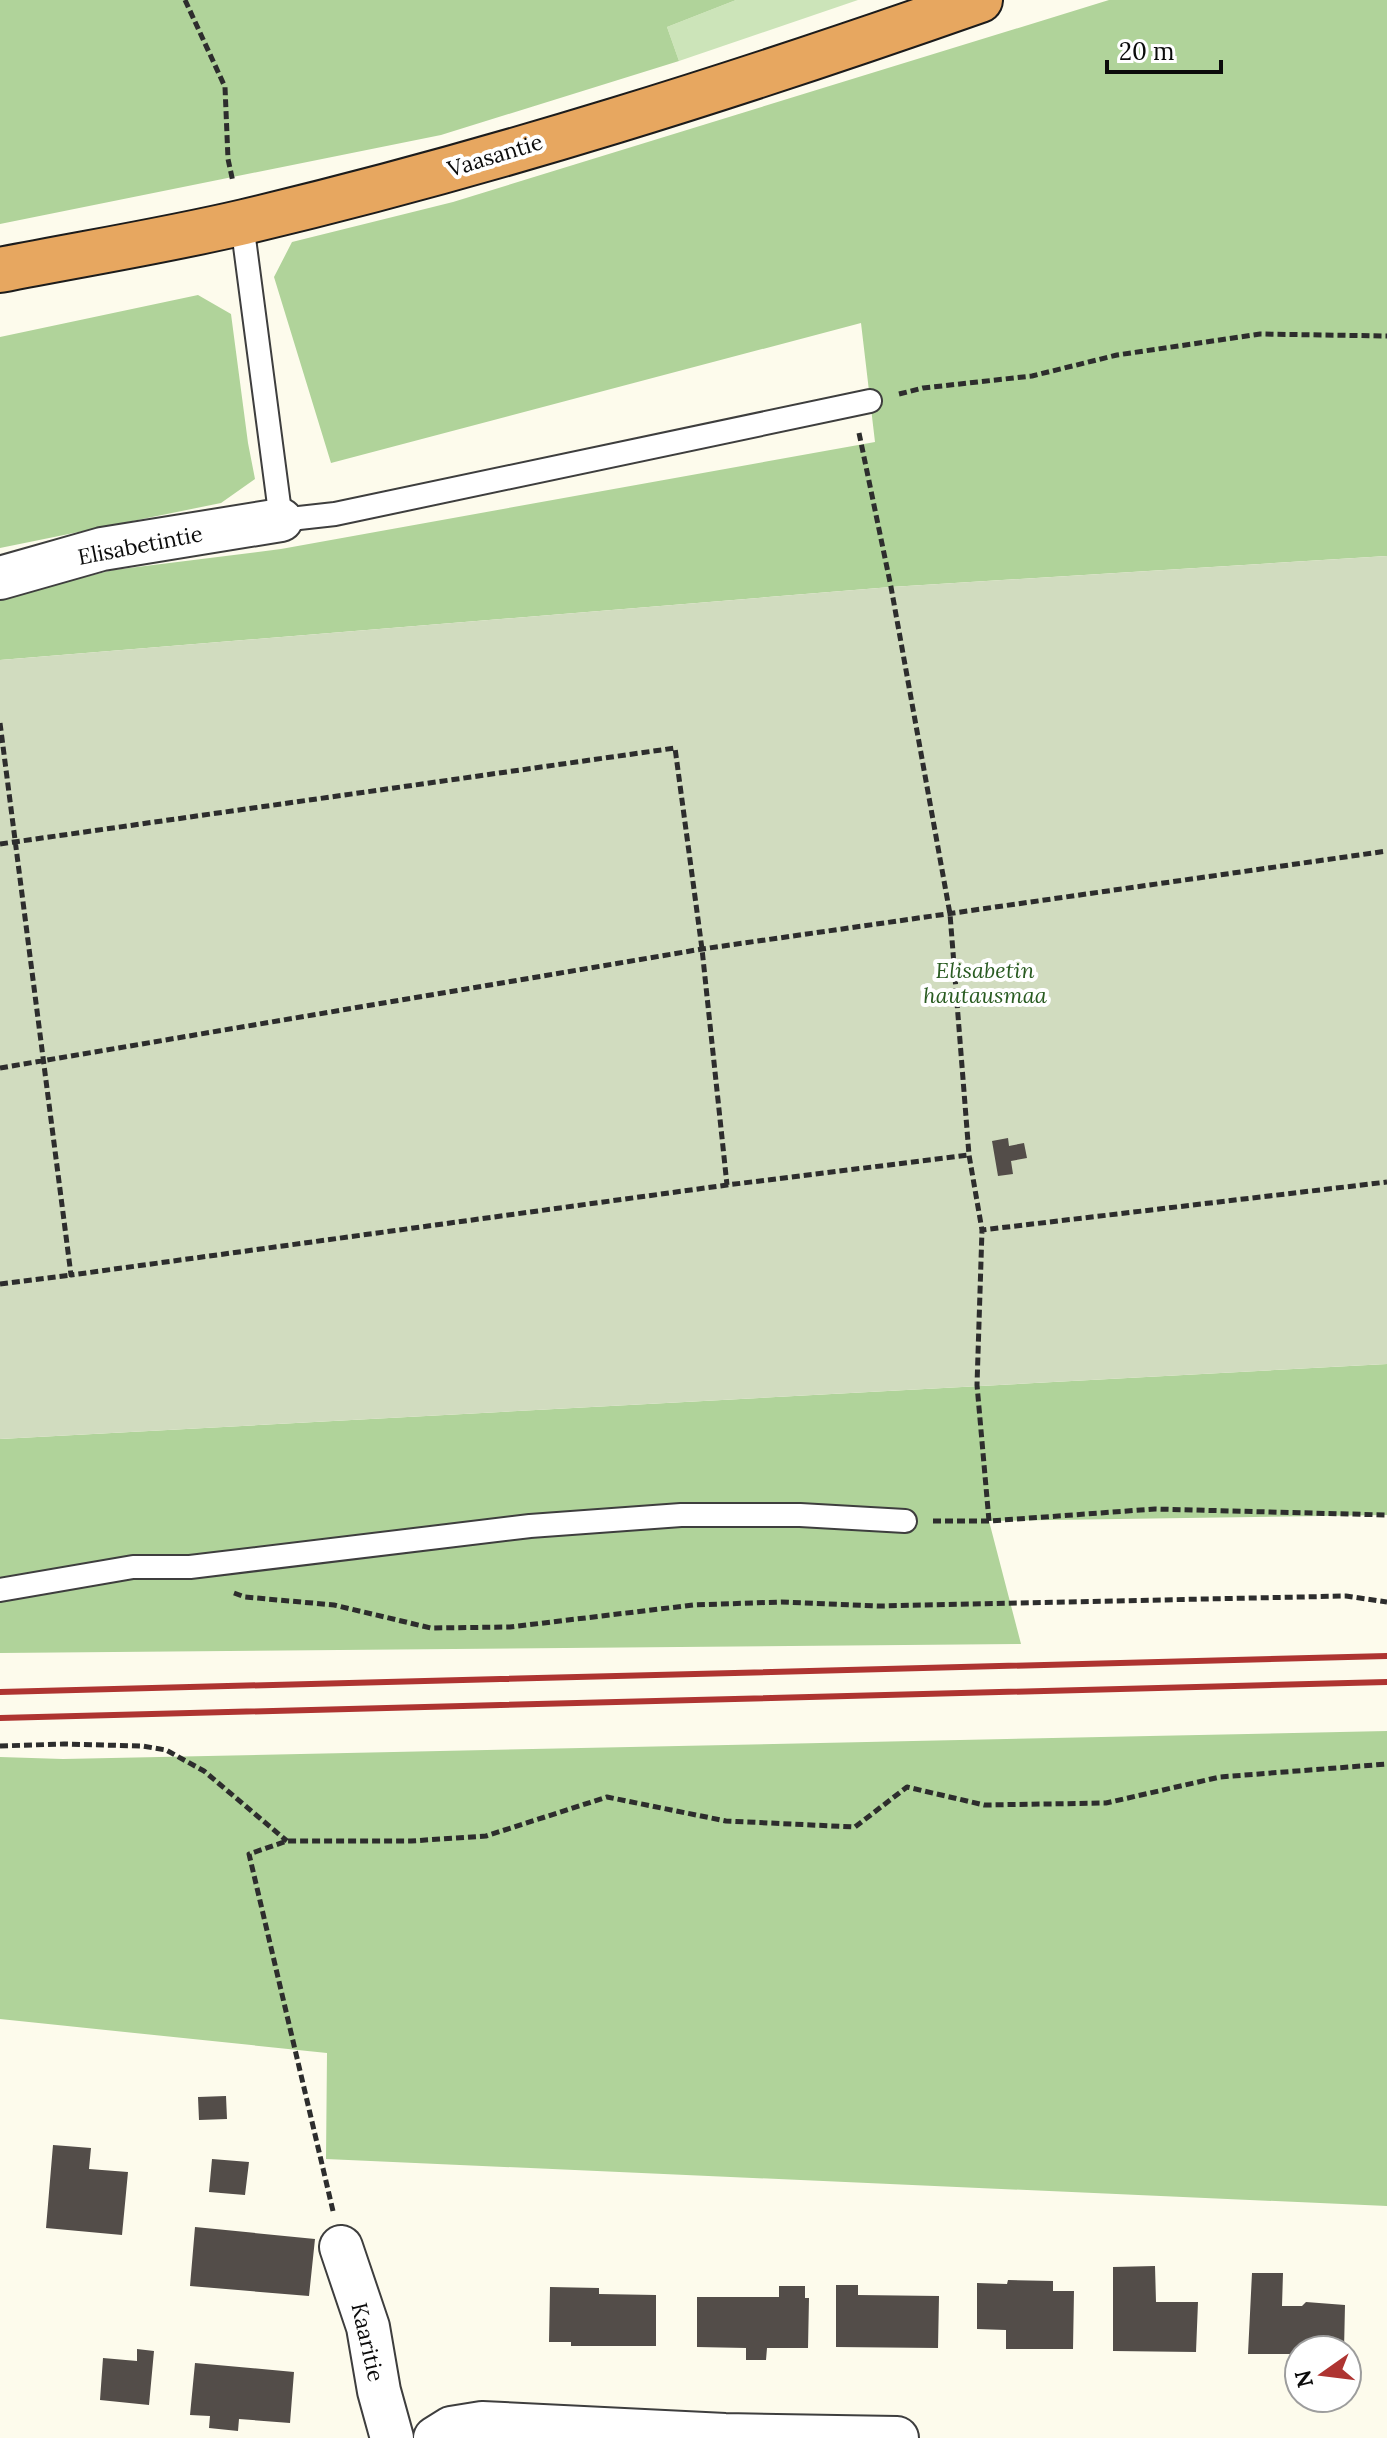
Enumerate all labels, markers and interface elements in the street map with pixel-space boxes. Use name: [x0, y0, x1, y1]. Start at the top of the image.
scale bar: [1107, 24, 1221, 74]
text: 20 m: [1119, 36, 1175, 67]
street label: Vaasantie: [443, 127, 546, 183]
street label: Elisabetintie: [75, 519, 205, 571]
park label: Elisabetin hautausmaa: [923, 956, 1048, 1009]
street label: Kaaritie: [345, 2300, 391, 2384]
north arrow: [1283, 2334, 1363, 2414]
text: N: [1288, 2367, 1319, 2390]

